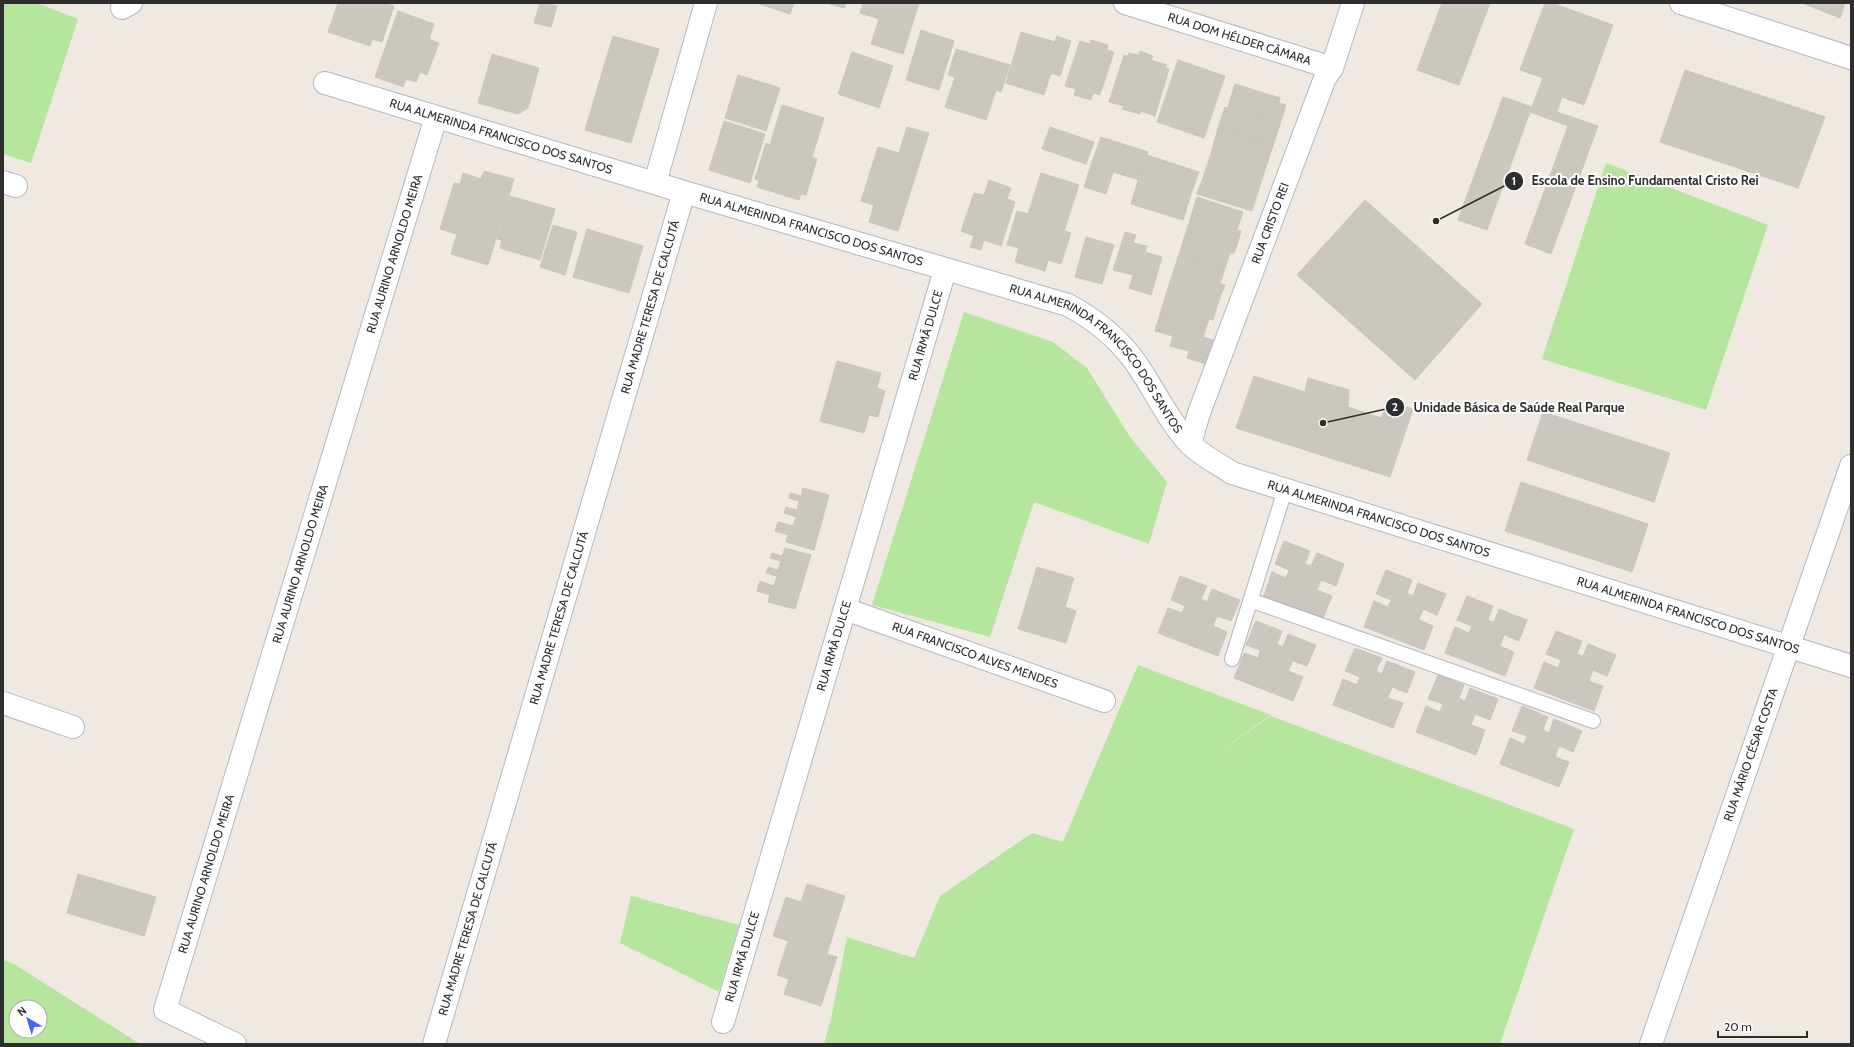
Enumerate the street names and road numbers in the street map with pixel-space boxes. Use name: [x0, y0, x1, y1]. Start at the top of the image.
street label: RUA DOM HÉLDER CÂMARA: [1166, 9, 1314, 68]
street label: RUA ALMERINDA FRANCISCO DOS SANTOS: [388, 95, 614, 177]
street label: RUA AURINO ARNOLDO MEIRA: [363, 172, 425, 335]
street label: RUA CRISTO REI: [1248, 180, 1292, 266]
street label: RUA ALMERINDA FRANCISCO DOS SANTOS: [698, 189, 925, 269]
street label: RUA MADRE TERESA DE CALCUTÁ: [617, 218, 683, 396]
street label: RUA ALMERINDA FRANCISCO DOS SANTOS: [1008, 280, 1186, 436]
street label: RUA IRMÃ DULCE: [905, 288, 946, 382]
street label: RUA ALMERINDA FRANCISCO DOS SANTOS: [1266, 477, 1492, 560]
street label: RUA AURINO ARNOLDO MEIRA: [269, 482, 331, 645]
street label: RUA MADRE TERESA DE CALCUTÁ: [526, 529, 591, 706]
street label: RUA ALMERINDA FRANCISCO DOS SANTOS: [1575, 573, 1801, 656]
street label: RUA IRMÃ DULCE: [813, 599, 854, 693]
street label: RUA FRANCISCO ALVES MENDES: [890, 618, 1060, 691]
street label: RUA MÁRIO CÉSAR COSTA: [1720, 685, 1781, 823]
street label: RUA AURINO ARNOLDO MEIRA: [175, 792, 237, 955]
street label: RUA MADRE TERESA DE CALCUTÁ: [435, 840, 500, 1017]
street label: RUA IRMÃ DULCE: [721, 909, 762, 1003]

